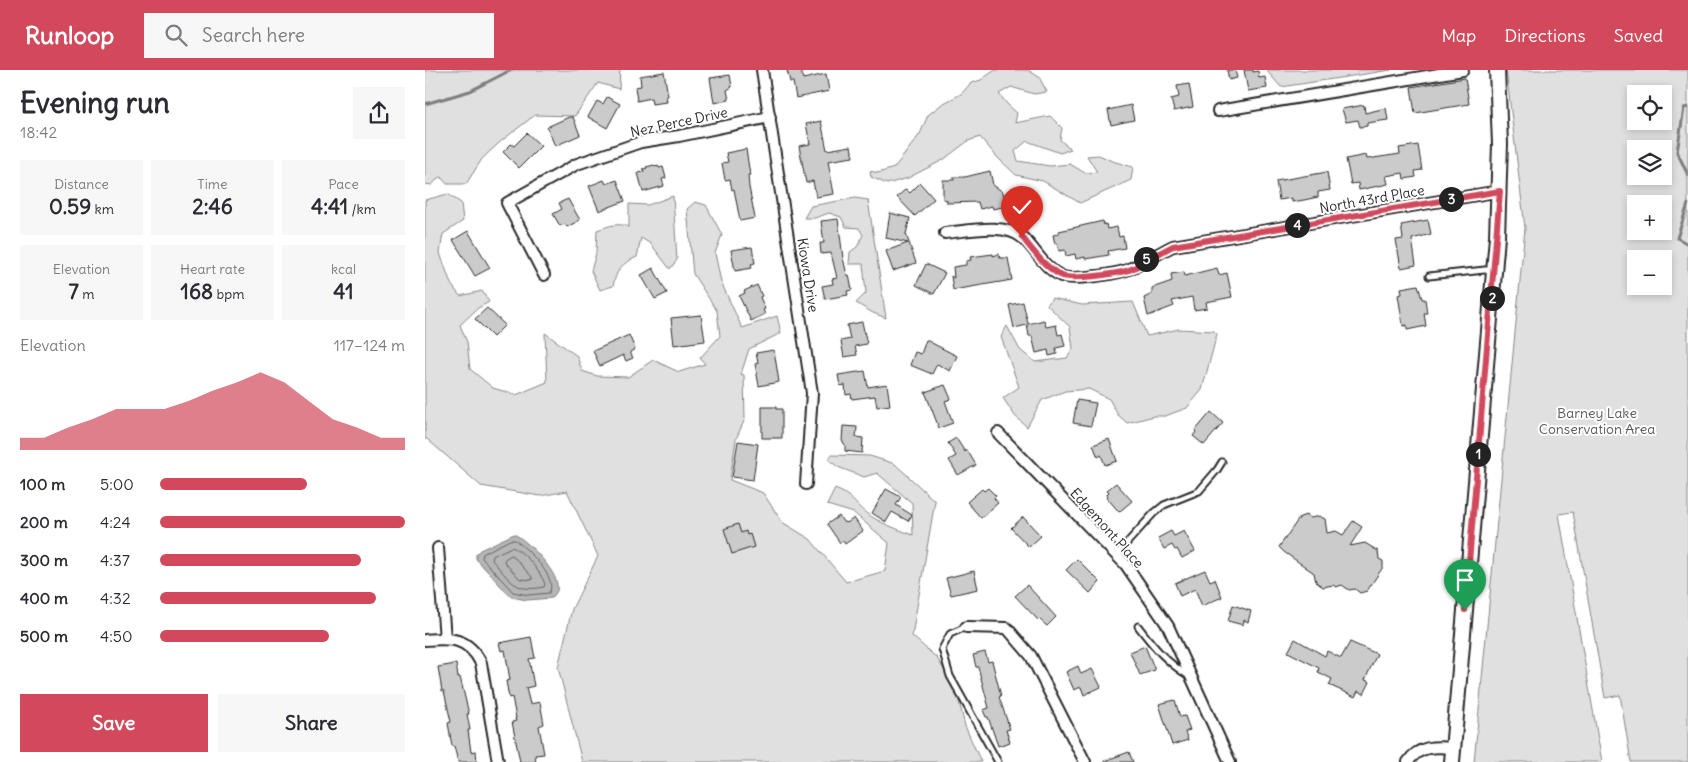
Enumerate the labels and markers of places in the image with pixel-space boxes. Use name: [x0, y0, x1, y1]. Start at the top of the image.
pin: [1001, 186, 1043, 237]
pin: 3: [1439, 186, 1463, 212]
pin: 4: [1285, 212, 1309, 238]
pin: 5: [1133, 246, 1159, 272]
pin: 2: [1479, 286, 1505, 310]
pin: 1: [1465, 442, 1491, 466]
pin: [1444, 559, 1486, 610]

